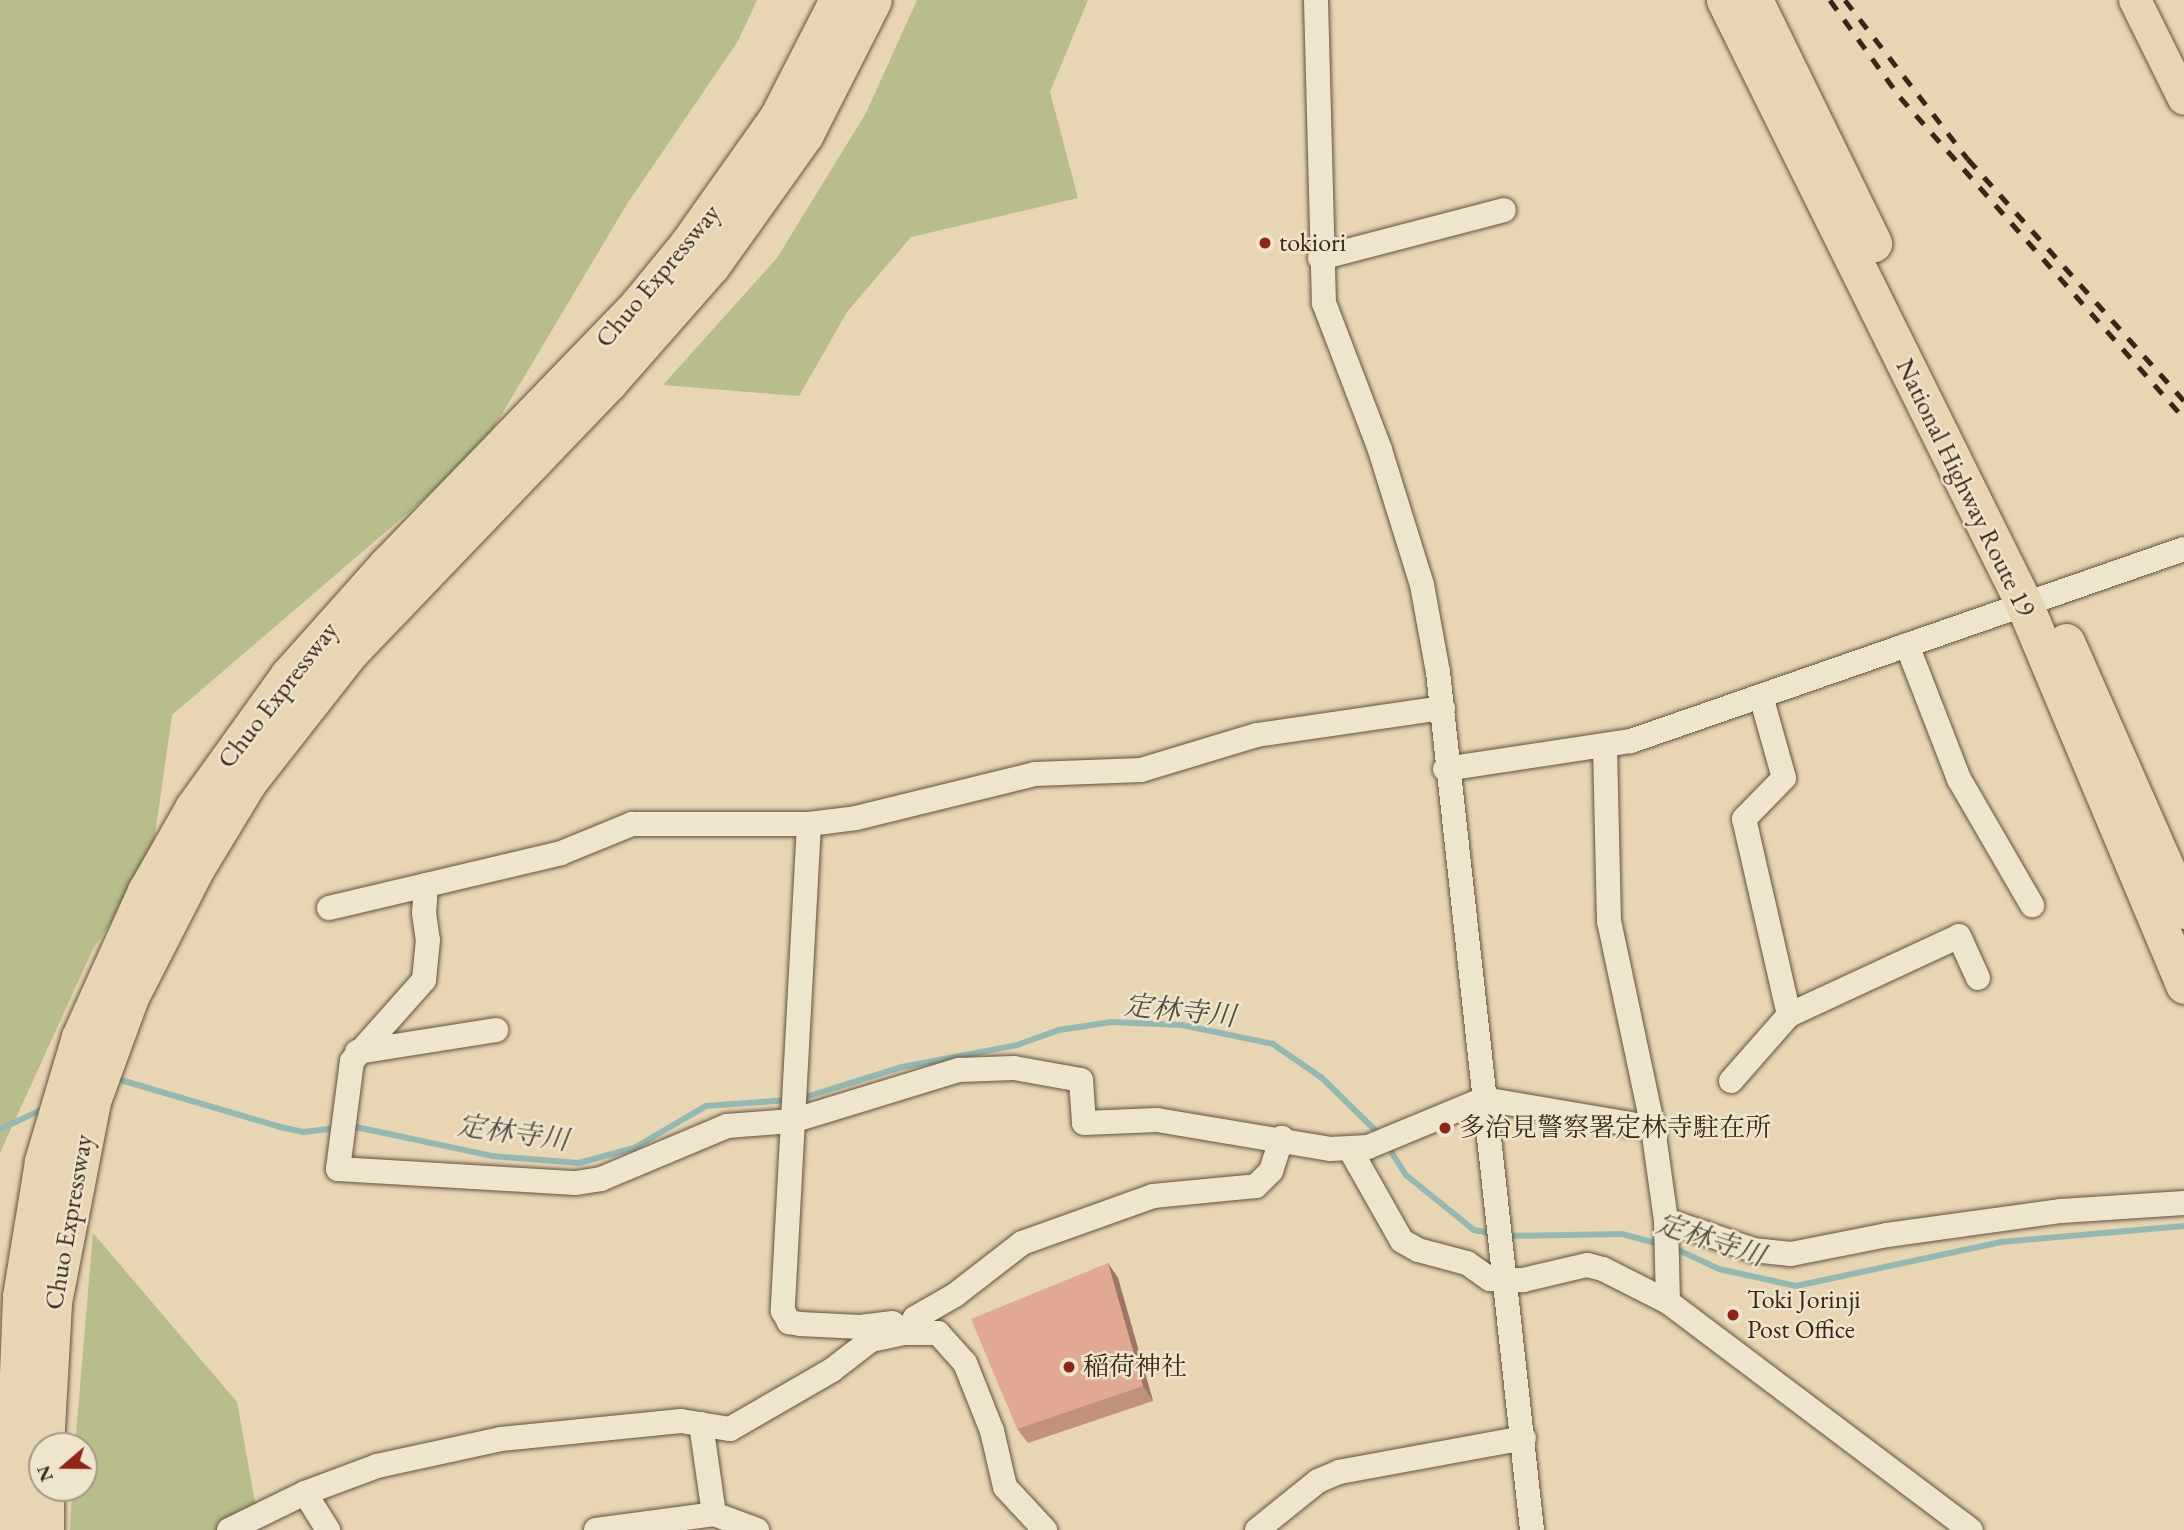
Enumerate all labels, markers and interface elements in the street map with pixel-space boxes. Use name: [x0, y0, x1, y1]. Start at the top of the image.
street label: Chuo Expressway: [589, 198, 727, 354]
place label: tokiori: [1279, 227, 1346, 259]
marker: tokiori: [1257, 235, 1273, 251]
street label: National Highway Route 19: [1889, 354, 2041, 622]
street label: Chuo Expressway: [211, 615, 345, 775]
water label: 定林寺川: [1123, 987, 1237, 1033]
water label: 定林寺川: [455, 1108, 571, 1156]
place label: 多治見警察署定林寺駐在所: [1459, 1112, 1771, 1144]
marker: 多治見警察署定林寺駐在所: [1437, 1120, 1453, 1136]
street label: Chuo Expressway: [38, 1132, 100, 1312]
water label: 定林寺川: [1653, 1206, 1769, 1272]
place label: Toki Jorinji Post Office: [1747, 1284, 1861, 1346]
marker: Toki Jorinji Post Office: [1725, 1307, 1741, 1323]
place label: 稲荷神社: [1083, 1351, 1187, 1383]
marker: 稲荷神社: [1061, 1359, 1077, 1375]
north arrow: [28, 1432, 98, 1502]
text: N: [30, 1462, 59, 1485]

